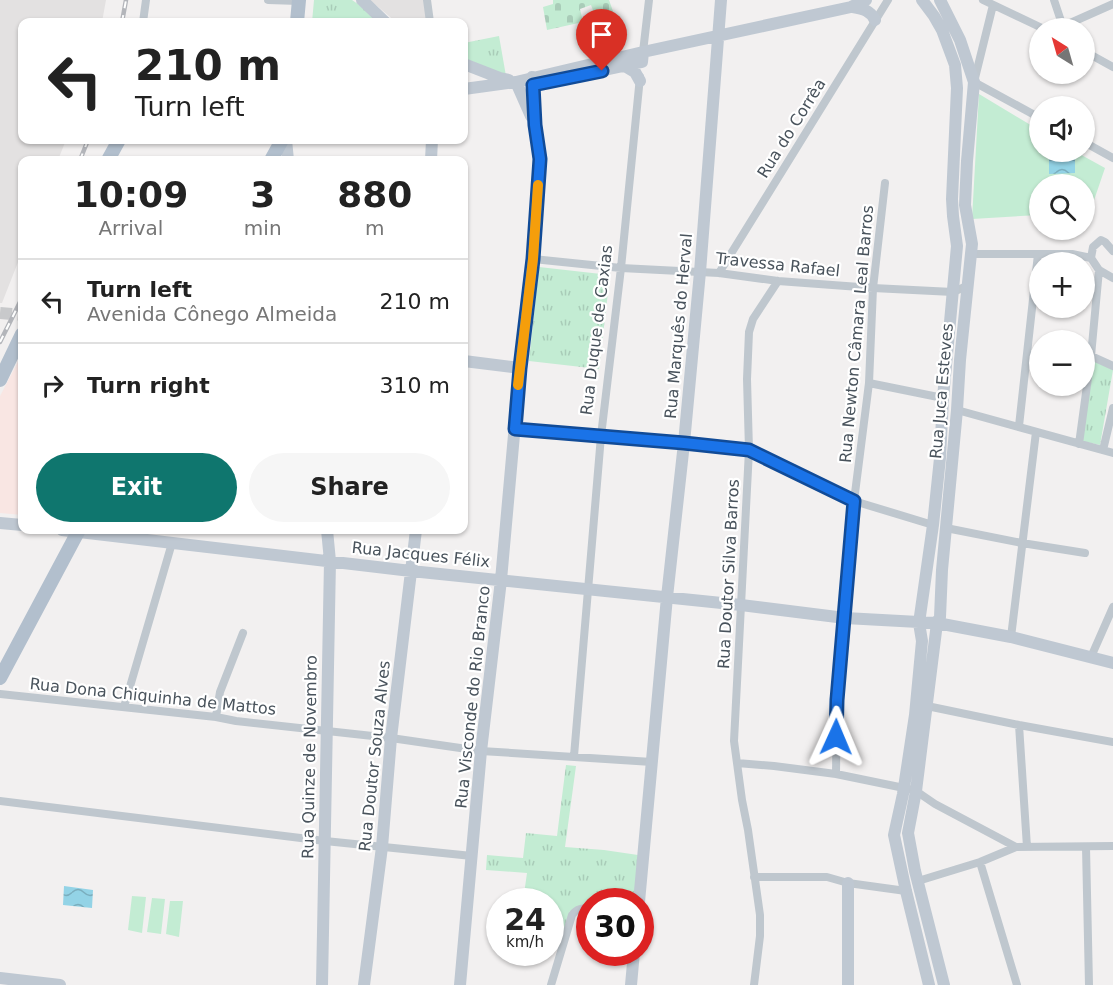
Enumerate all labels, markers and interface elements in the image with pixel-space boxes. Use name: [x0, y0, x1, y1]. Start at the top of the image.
pin: [576, 9, 627, 71]
icon: arrive: [585, 18, 618, 51]
north arrow: [1029, 18, 1095, 84]
map controls: [1029, 18, 1095, 396]
text: 210 m: [135, 41, 281, 90]
icon: left: [36, 42, 114, 120]
street label: Rua do Corrêa: [753, 75, 830, 181]
text: Turn left: [135, 91, 245, 122]
button: sound: [1029, 96, 1095, 162]
text: 10:09: [74, 174, 188, 215]
text: 3: [250, 174, 275, 215]
text: 880: [337, 174, 412, 215]
button: search: [1029, 174, 1095, 240]
street label: Rua Newton Câmara Leal Barros: [836, 204, 877, 464]
text: Arrival: [98, 216, 163, 240]
text: min: [244, 216, 282, 240]
text: m: [365, 216, 385, 240]
street label: Rua Marquês do Herval: [661, 233, 696, 420]
street label: Rua Duque de Caxias: [577, 244, 616, 416]
street label: Travessa Rafael: [714, 248, 841, 280]
button: +: [1029, 252, 1095, 318]
text: Turn left: [87, 277, 192, 302]
icon: left: [36, 285, 69, 318]
text: 210 m: [380, 289, 450, 314]
text: Avenida Cônego Almeida: [87, 302, 337, 326]
street label: Rua Juca Esteves: [926, 322, 957, 460]
button: −: [1029, 330, 1095, 396]
icon: right: [36, 369, 69, 402]
text: Turn right: [87, 373, 210, 398]
text: 310 m: [380, 373, 450, 398]
button: Exit: [36, 453, 237, 522]
button: Share: [249, 453, 450, 522]
street label: Rua Doutor Silva Barros: [714, 479, 743, 670]
street label: Rua Jacques Félix: [351, 538, 491, 571]
street label: Rua Visconde do Rio Branco: [451, 585, 494, 810]
street label: Rua Quinze de Novembro: [298, 655, 321, 859]
street label: Rua Doutor Souza Alves: [355, 660, 394, 852]
street label: Rua Dona Chiquinha de Mattos: [29, 674, 277, 719]
position arrow: [804, 705, 868, 769]
speed limit sign: 30: [576, 888, 654, 966]
text: 24: [504, 902, 546, 937]
text: km/h: [506, 933, 544, 951]

